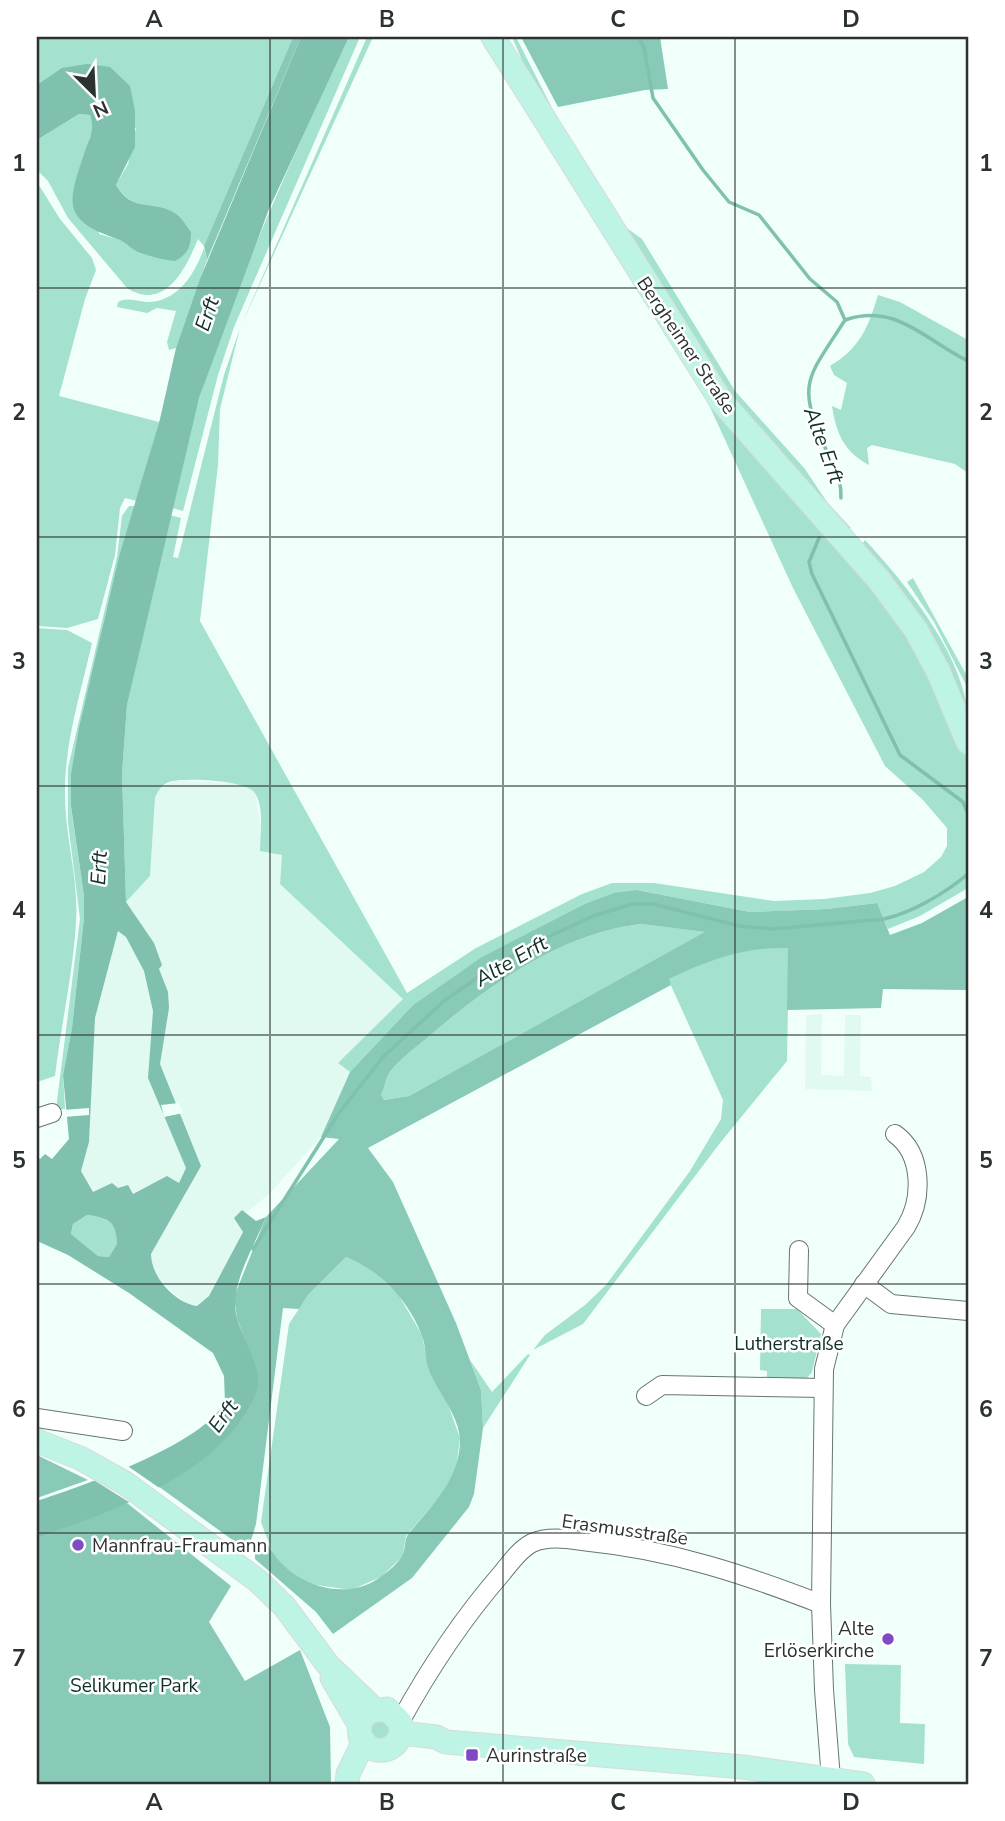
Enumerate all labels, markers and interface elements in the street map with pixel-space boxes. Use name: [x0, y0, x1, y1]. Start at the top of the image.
text: A: [145, 4, 163, 35]
text: B: [379, 4, 395, 35]
text: C: [610, 4, 626, 35]
text: D: [842, 4, 860, 35]
north arrow: [60, 60, 130, 130]
text: N: [89, 94, 112, 123]
text: 1: [12, 148, 26, 179]
text: 1: [979, 148, 993, 179]
street label: Bergheimer Straße: [630, 272, 742, 420]
water label: Erft: [188, 293, 226, 335]
text: 2: [12, 397, 26, 428]
text: 2: [979, 397, 993, 428]
water label: Alte Erft: [797, 402, 851, 488]
text: 3: [12, 646, 26, 677]
text: 3: [979, 646, 993, 677]
water label: Erft: [84, 850, 114, 886]
text: 4: [12, 895, 26, 926]
text: 4: [979, 895, 993, 926]
water label: Alte Erft: [469, 929, 553, 993]
text: 5: [12, 1145, 26, 1176]
text: 5: [979, 1145, 993, 1176]
park label: Lutherstraße: [734, 1331, 844, 1357]
water label: Erft: [202, 1393, 245, 1438]
text: 6: [12, 1394, 26, 1425]
text: 6: [979, 1394, 993, 1425]
street label: Erasmusstraße: [560, 1508, 690, 1552]
place label: Mannfrau-Fraumann: [92, 1533, 267, 1559]
marker: Mannfrau-Fraumann: [70, 1537, 86, 1553]
place label: Alte Erlöserkirche: [764, 1616, 874, 1664]
marker: Alte Erlöserkirche: [880, 1631, 896, 1647]
text: 7: [12, 1643, 26, 1674]
text: 7: [979, 1643, 993, 1674]
park label: Selikumer Park: [70, 1673, 198, 1699]
place label: Aurinstraße: [486, 1743, 587, 1769]
marker: Aurinstraße: [464, 1747, 480, 1763]
text: A: [145, 1787, 163, 1818]
text: B: [379, 1787, 395, 1818]
text: C: [610, 1787, 626, 1818]
text: D: [842, 1787, 860, 1818]

